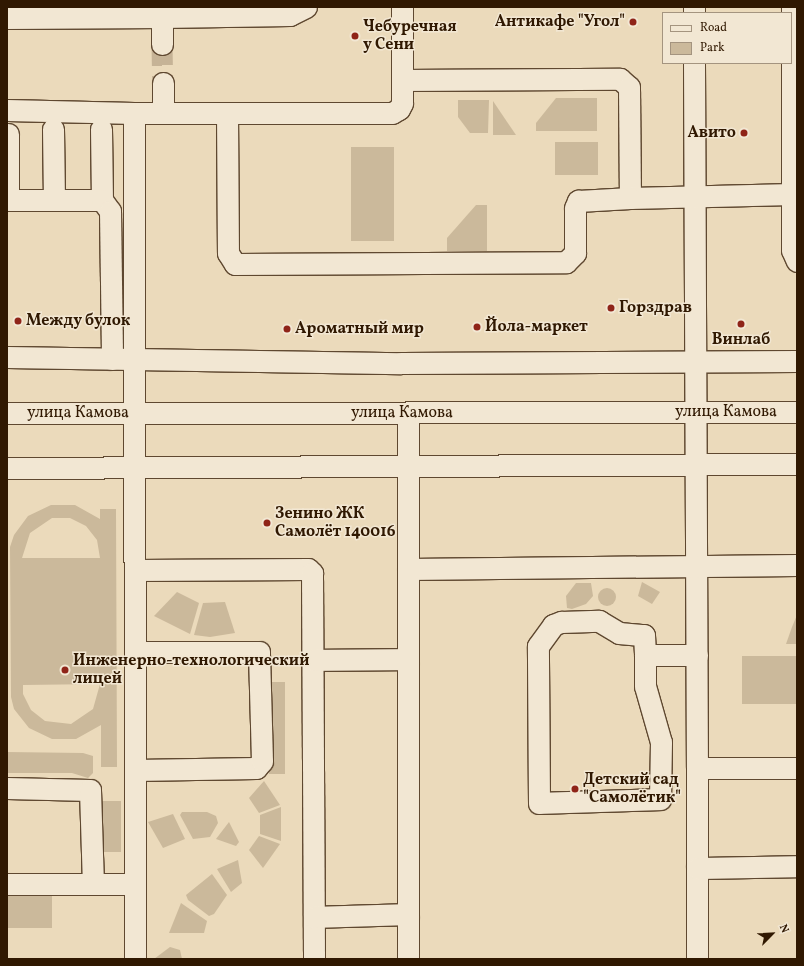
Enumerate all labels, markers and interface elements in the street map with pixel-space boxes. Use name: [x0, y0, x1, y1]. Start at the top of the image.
place label: Антикафе "Угол": [495, 12, 625, 32]
legend: [662, 12, 792, 64]
place label: Чебуречная у Сени: [363, 17, 457, 55]
marker: Антикафе "Угол": [628, 17, 638, 27]
text: Road: [700, 20, 727, 36]
marker: Чебуречная у Сени: [350, 31, 360, 41]
text: Park: [700, 40, 725, 56]
place label: Авито: [687, 123, 736, 143]
marker: Авито: [739, 128, 749, 138]
place label: Горздрав: [619, 298, 692, 318]
marker: Горздрав: [606, 303, 616, 313]
place label: Между булок: [26, 311, 131, 331]
marker: Между булок: [13, 316, 23, 326]
place label: Йола-маркет: [485, 317, 588, 337]
place label: Ароматный мир: [295, 319, 424, 339]
marker: Винлаб: [736, 319, 746, 329]
marker: Йола-маркет: [472, 322, 482, 332]
marker: Ароматный мир: [282, 324, 292, 334]
place label: Винлаб: [712, 330, 770, 350]
street label: улица Камова: [675, 402, 777, 422]
street label: улица Камова: [27, 403, 129, 423]
street label: улица Камова: [351, 403, 453, 423]
place label: Зенино ЖК Самолёт 140016: [275, 504, 395, 542]
marker: Зенино ЖК Самолёт 140016: [262, 518, 272, 528]
place label: Инженерно-технологический лицей: [73, 651, 309, 689]
marker: Инженерно-технологический лицей: [60, 665, 70, 675]
place label: Детский сад "Самолётик": [583, 770, 681, 808]
marker: Детский сад "Самолётик": [570, 784, 580, 794]
north arrow: [752, 914, 792, 954]
text: N: [775, 922, 792, 936]

